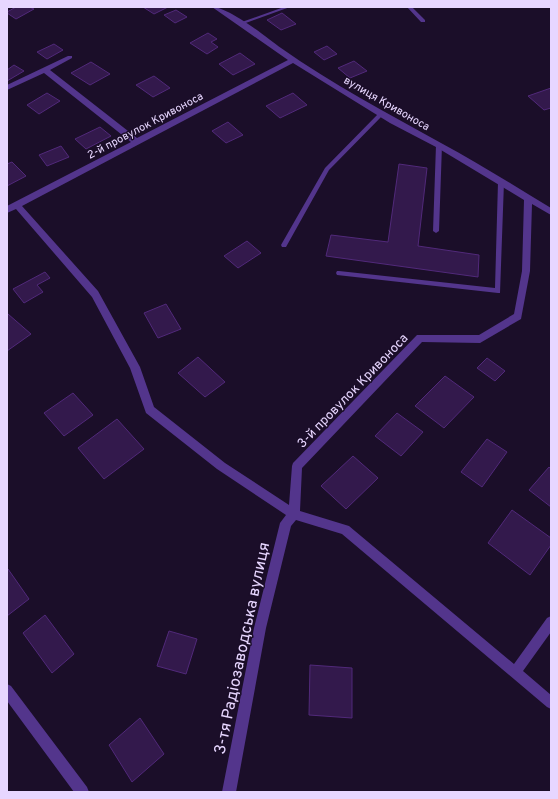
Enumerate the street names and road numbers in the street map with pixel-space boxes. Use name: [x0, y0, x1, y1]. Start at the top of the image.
street label: вулиця Кривоноса: [341, 74, 432, 134]
street label: 2-й провулок Кривоноса: [85, 89, 206, 162]
street label: 3-й провулок Кривоноса: [295, 331, 412, 452]
street label: 3-тя Радіозаводська вулиця: [211, 540, 275, 756]

